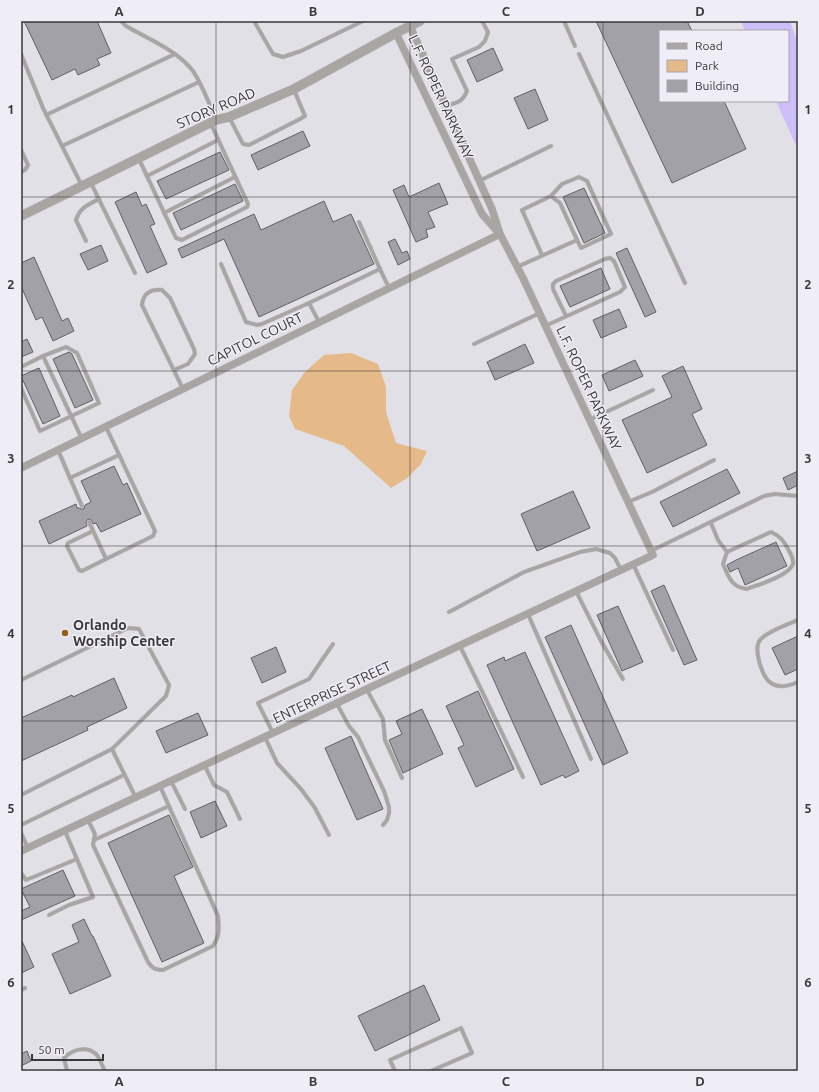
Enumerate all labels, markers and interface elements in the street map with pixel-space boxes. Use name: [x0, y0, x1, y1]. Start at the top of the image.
text: A: [114, 4, 124, 18]
text: B: [309, 4, 318, 18]
text: C: [502, 4, 511, 18]
text: D: [695, 4, 705, 18]
legend: [659, 30, 789, 102]
street label: L.F. ROPER PARKWAY: [405, 32, 477, 162]
text: Road: [695, 39, 723, 52]
text: Park: [695, 59, 719, 72]
text: Building: [695, 79, 739, 92]
street label: STORY ROAD: [174, 84, 258, 132]
text: 1: [7, 102, 15, 116]
text: 1: [804, 102, 812, 116]
text: 2: [7, 277, 15, 291]
text: 2: [804, 277, 812, 291]
street label: CAPITOL COURT: [205, 309, 305, 369]
street label: L.F. ROPER PARKWAY: [553, 323, 625, 453]
text: 3: [7, 451, 15, 465]
text: 3: [804, 451, 812, 465]
place label: Orlando Worship Center: [73, 617, 175, 649]
text: 4: [7, 626, 15, 640]
text: 4: [804, 626, 812, 640]
marker: Orlando Worship Center: [60, 628, 70, 638]
street label: ENTERPRISE STREET: [270, 657, 394, 726]
text: 5: [7, 801, 15, 815]
text: 5: [804, 801, 812, 815]
text: 6: [7, 975, 15, 989]
text: 6: [804, 975, 812, 989]
scale bar: [32, 1036, 103, 1062]
text: 50 m: [38, 1043, 65, 1056]
text: A: [114, 1074, 124, 1088]
text: B: [309, 1074, 318, 1088]
text: C: [502, 1074, 511, 1088]
text: D: [695, 1074, 705, 1088]

